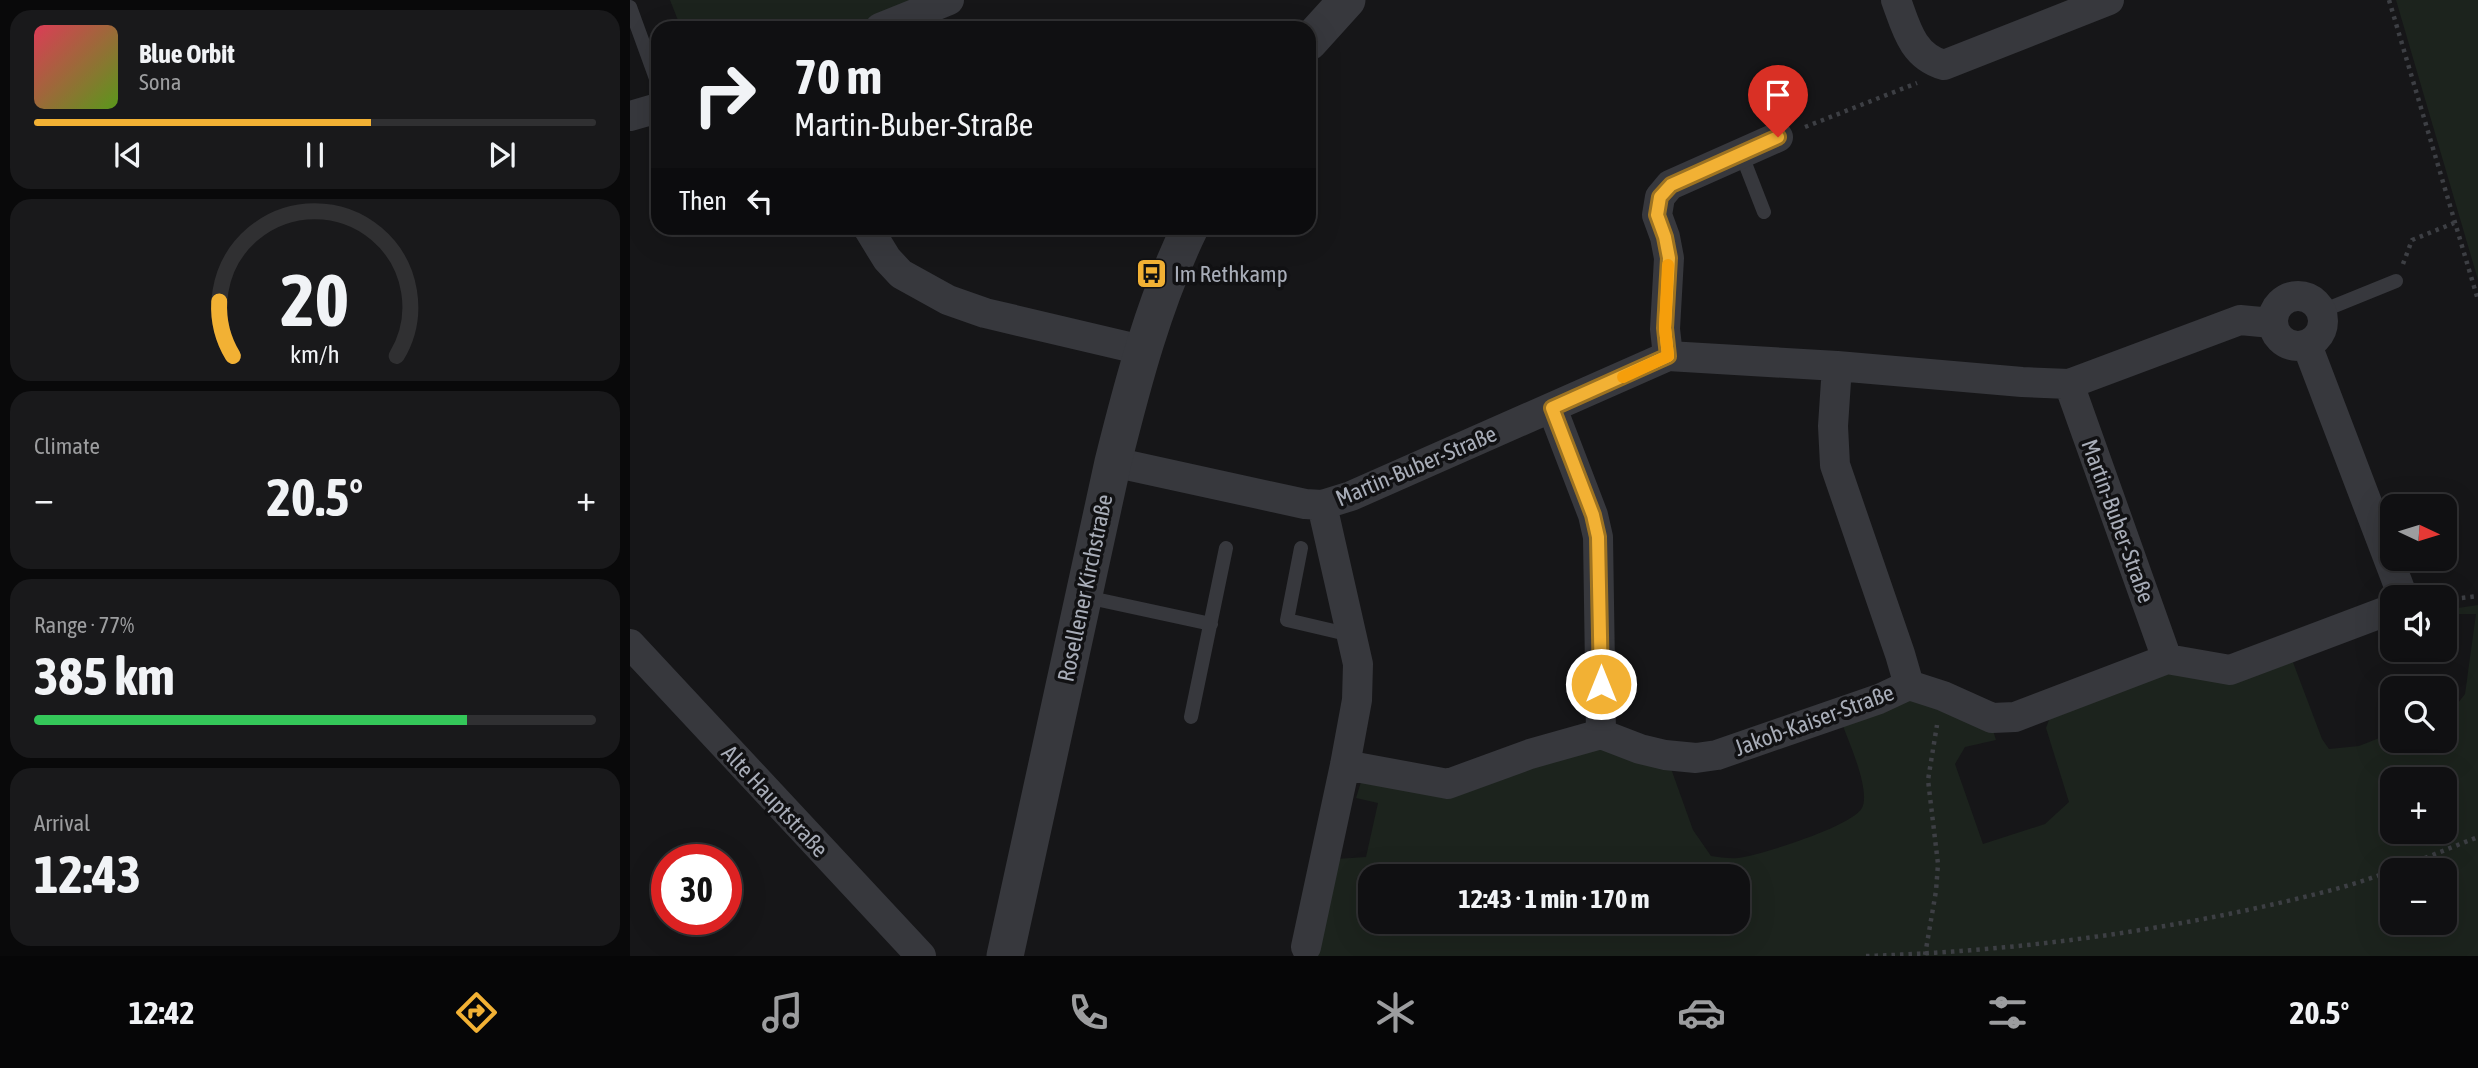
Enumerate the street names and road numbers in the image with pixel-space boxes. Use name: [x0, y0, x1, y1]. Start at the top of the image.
street label: Martin-Buber-Straße: [1332, 420, 1500, 512]
street label: Martin-Buber-Straße: [2076, 436, 2160, 606]
street label: Rosellener Kirchstraße: [1052, 492, 1118, 684]
street label: Jakob-Kaiser-Straße: [1731, 679, 1897, 761]
street label: Alte Hauptstraße: [717, 740, 833, 862]

